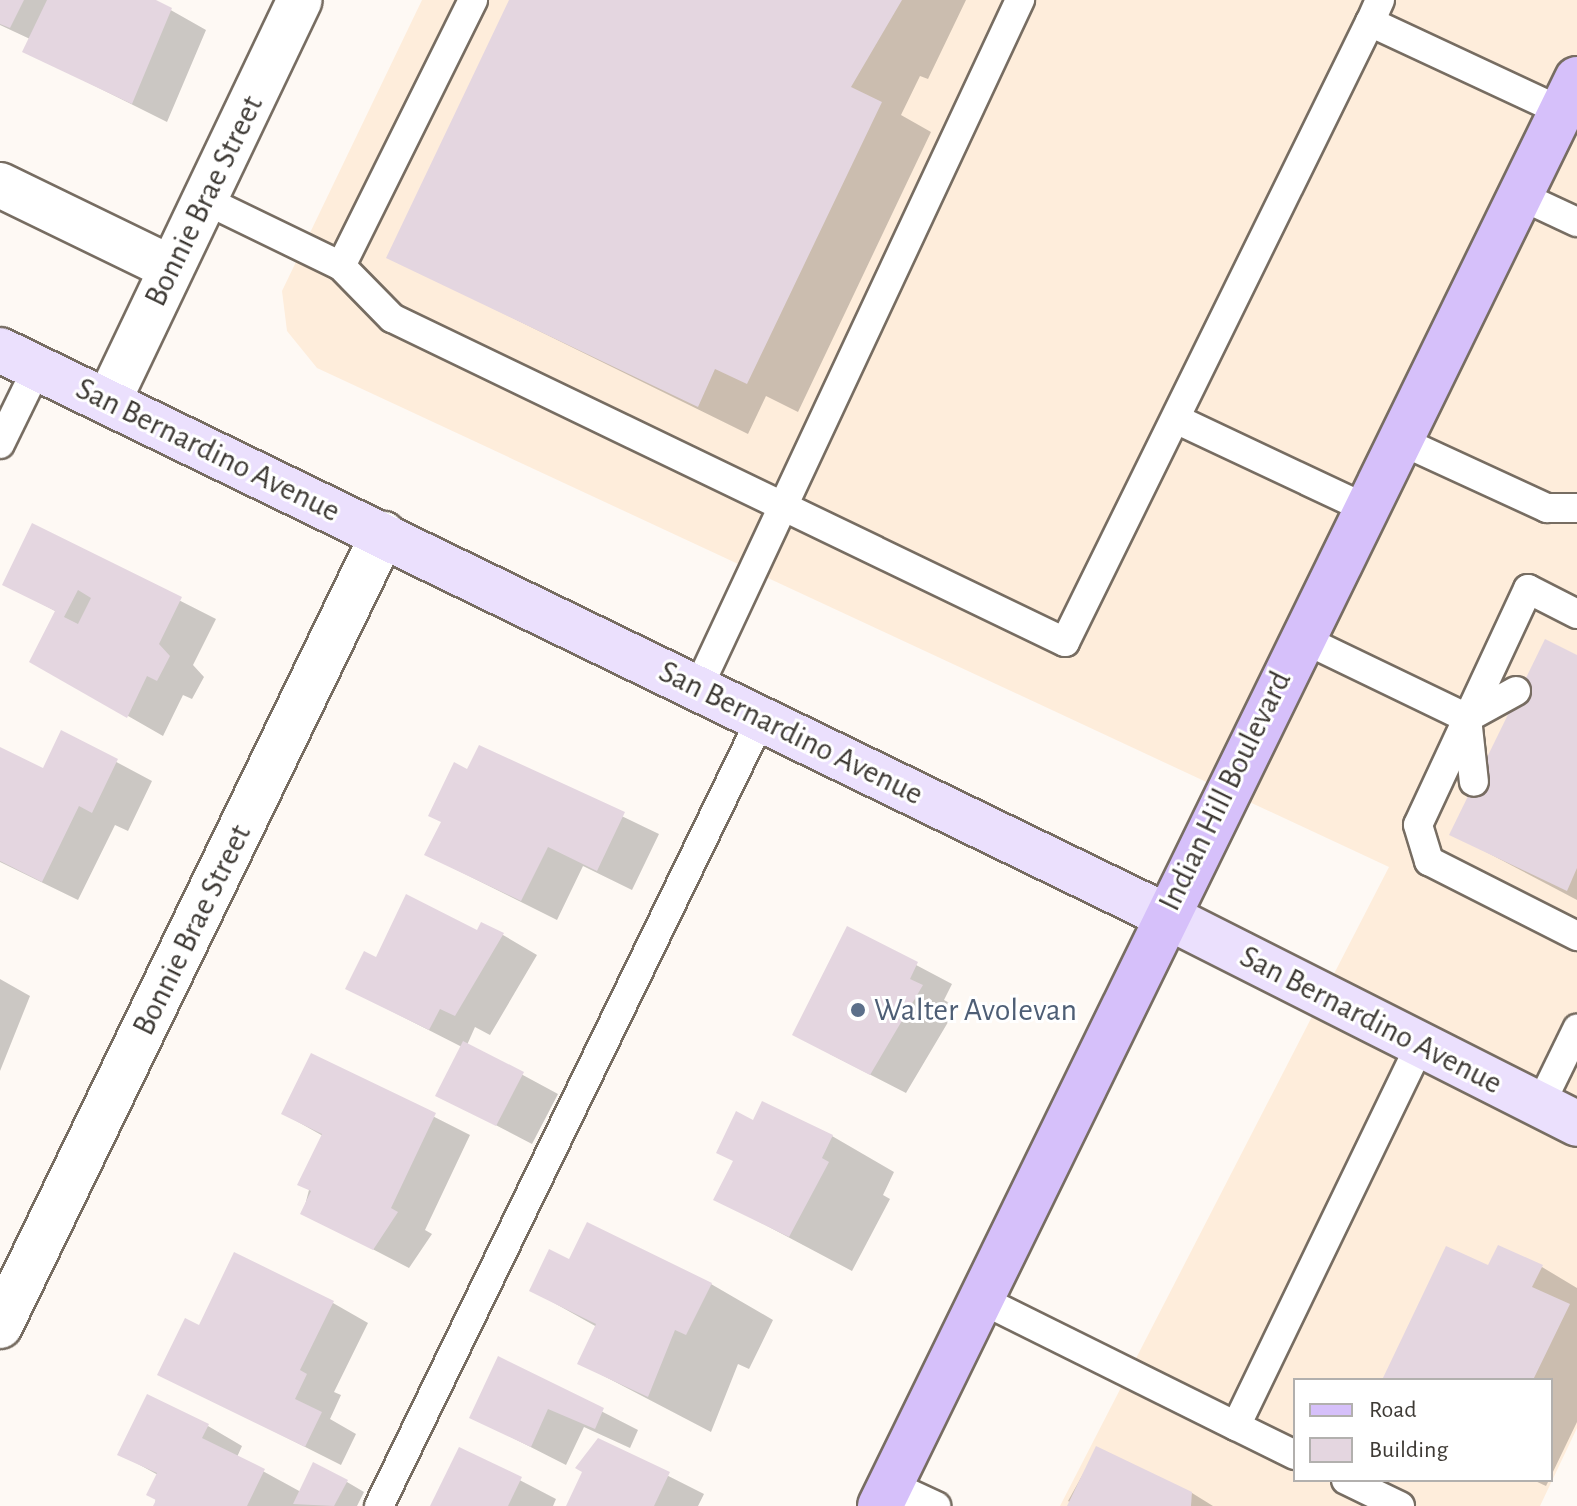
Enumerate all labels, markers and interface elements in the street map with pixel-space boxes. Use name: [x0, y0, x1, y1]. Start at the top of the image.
street label: Bonnie Brae Street: [136, 89, 272, 313]
street label: San Bernardino Avenue: [70, 369, 346, 531]
street label: San Bernardino Avenue: [653, 652, 929, 814]
street label: Indian Hill Boulevard: [1150, 665, 1300, 917]
street label: Bonnie Brae Street: [124, 818, 260, 1042]
street label: San Bernardino Avenue: [1234, 937, 1508, 1103]
place label: Walter Avolevan: [874, 991, 1077, 1029]
marker: Walter Avolevan: [849, 1001, 867, 1019]
legend: [1293, 1378, 1553, 1482]
text: Road: [1369, 1398, 1417, 1422]
text: Building: [1369, 1438, 1448, 1462]

